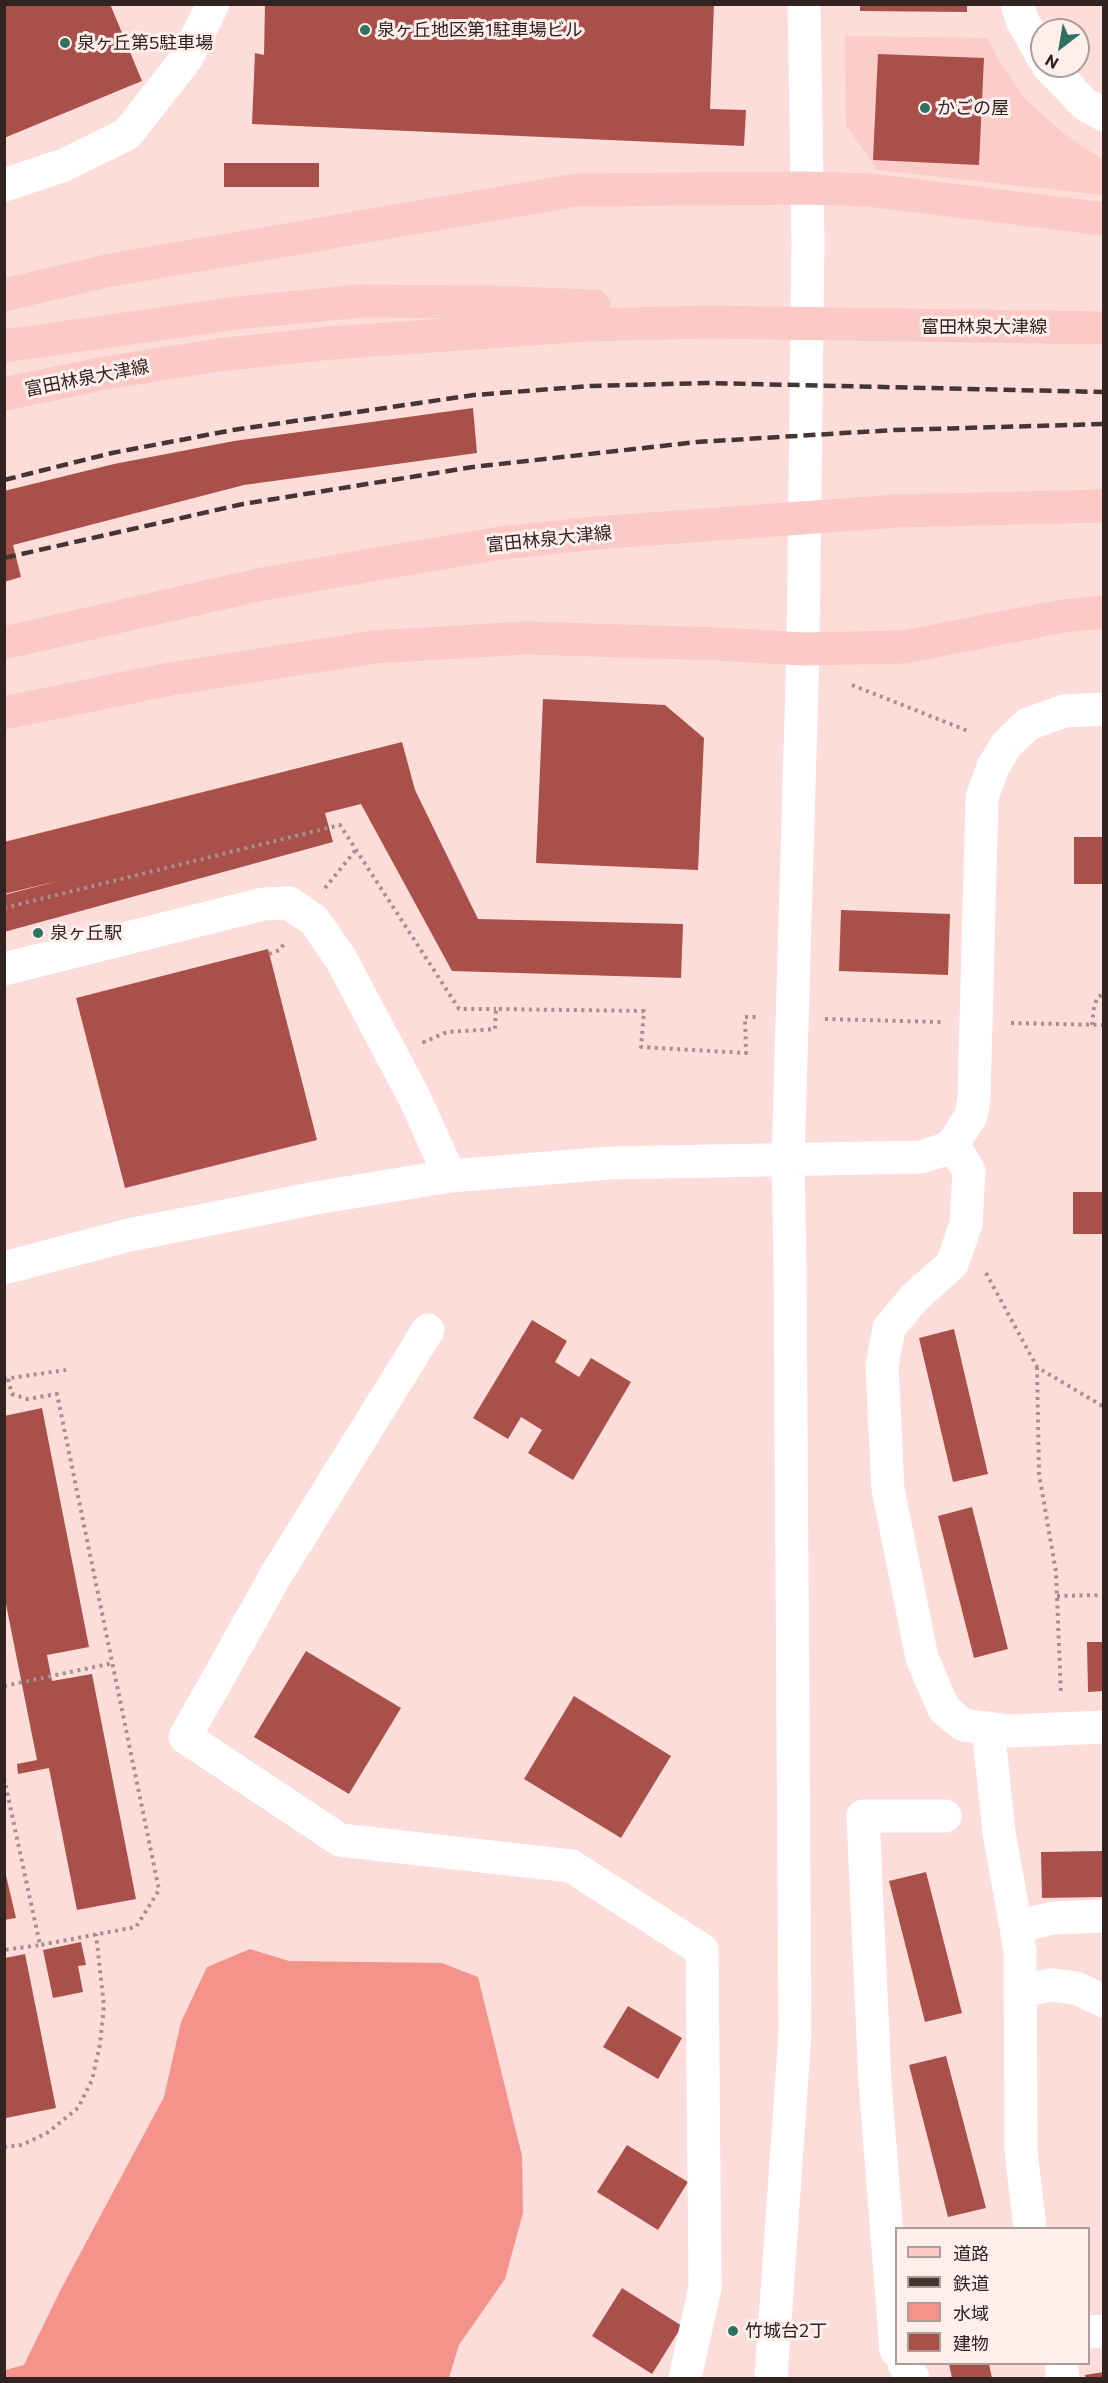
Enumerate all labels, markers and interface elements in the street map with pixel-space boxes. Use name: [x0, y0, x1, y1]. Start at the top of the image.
north arrow: [1030, 18, 1090, 78]
place label: 泉ヶ丘地区第1駐車場ビル: [377, 19, 583, 41]
marker: 泉ヶ丘地区第1駐車場ビル: [358, 23, 372, 37]
place label: 泉ヶ丘第5駐車場: [77, 32, 213, 54]
marker: 泉ヶ丘第5駐車場: [58, 36, 72, 50]
text: N: [1041, 51, 1062, 73]
place label: かごの屋: [937, 97, 1009, 119]
marker: かごの屋: [918, 101, 932, 115]
street label: 富田林泉大津線: [921, 316, 1047, 338]
street label: 富田林泉大津線: [23, 355, 151, 401]
street label: 富田林泉大津線: [485, 522, 613, 556]
place label: 泉ヶ丘駅: [50, 922, 122, 944]
marker: 泉ヶ丘駅: [31, 926, 45, 940]
legend: [895, 2227, 1090, 2365]
text: 道路: [953, 2242, 989, 2264]
text: 鉄道: [953, 2272, 989, 2294]
text: 水域: [953, 2302, 989, 2324]
place label: 竹城台2丁: [745, 2320, 827, 2342]
marker: 竹城台2丁: [726, 2324, 740, 2338]
text: 建物: [953, 2332, 989, 2354]

